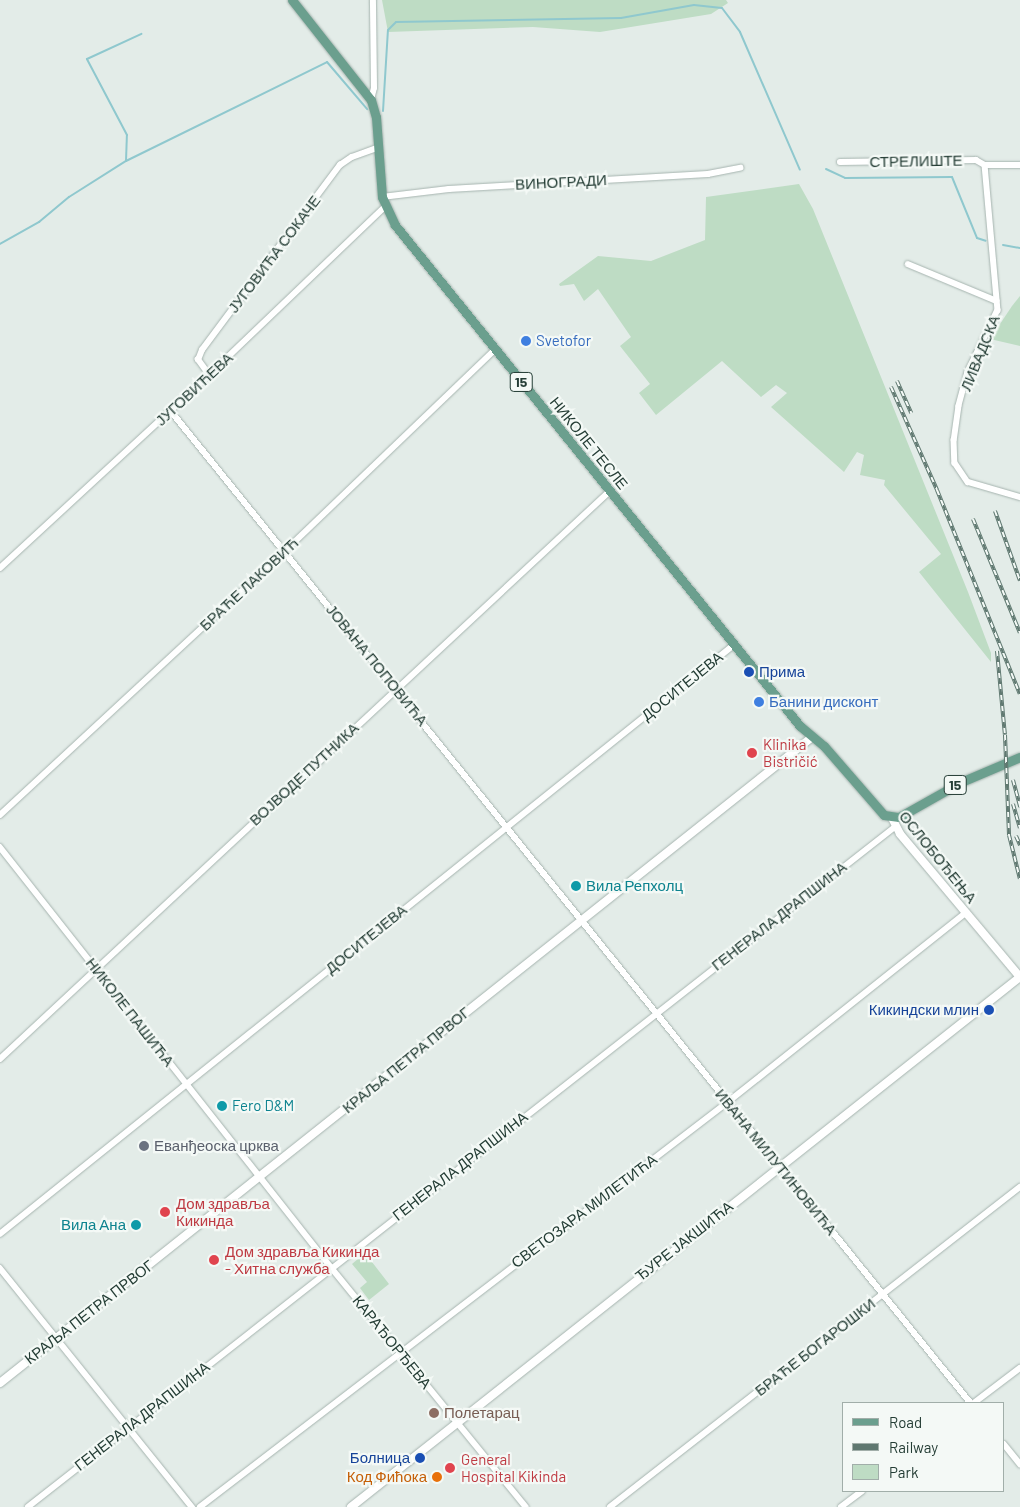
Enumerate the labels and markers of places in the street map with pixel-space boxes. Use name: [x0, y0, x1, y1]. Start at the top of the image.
place label: Svetofor: [536, 332, 591, 350]
marker: Svetofor: [520, 335, 532, 347]
place label: Прима: [759, 663, 805, 681]
marker: Прима: [743, 666, 755, 678]
place label: Банини дисконт: [769, 693, 878, 711]
marker: Банини дисконт: [753, 696, 765, 708]
place label: Klinika Bistričić: [763, 735, 818, 770]
marker: Klinika Bistričić: [745, 746, 759, 760]
place label: Вила Репхолц: [586, 877, 683, 895]
marker: Вила Репхолц: [570, 880, 582, 892]
place label: Кикиндски млин: [869, 1001, 979, 1019]
marker: Кикиндски млин: [983, 1004, 995, 1016]
place label: Fero D&M: [232, 1097, 294, 1115]
marker: Fero D&M: [216, 1100, 228, 1112]
place label: Еванђеоска црква: [154, 1137, 279, 1155]
marker: Еванђеоска црква: [138, 1140, 150, 1152]
place label: Дом здравља Кикинда: [176, 1194, 270, 1229]
marker: Дом здравља Кикинда: [158, 1205, 172, 1219]
place label: Вила Ана: [61, 1216, 126, 1234]
marker: Вила Ана: [130, 1219, 142, 1231]
place label: Дом здравља Кикинда - Хитна служба: [225, 1242, 379, 1277]
marker: Дом здравља Кикинда - Хитна служба: [207, 1253, 221, 1267]
place label: Полетарац: [444, 1404, 520, 1422]
marker: Полетарац: [428, 1407, 440, 1419]
place label: Болница: [350, 1449, 410, 1467]
place label: General Hospital Kikinda: [461, 1450, 566, 1485]
marker: Болница: [414, 1452, 426, 1464]
marker: General Hospital Kikinda: [443, 1461, 457, 1475]
place label: Код Фићока: [347, 1468, 427, 1486]
marker: Код Фићока: [431, 1471, 443, 1483]

